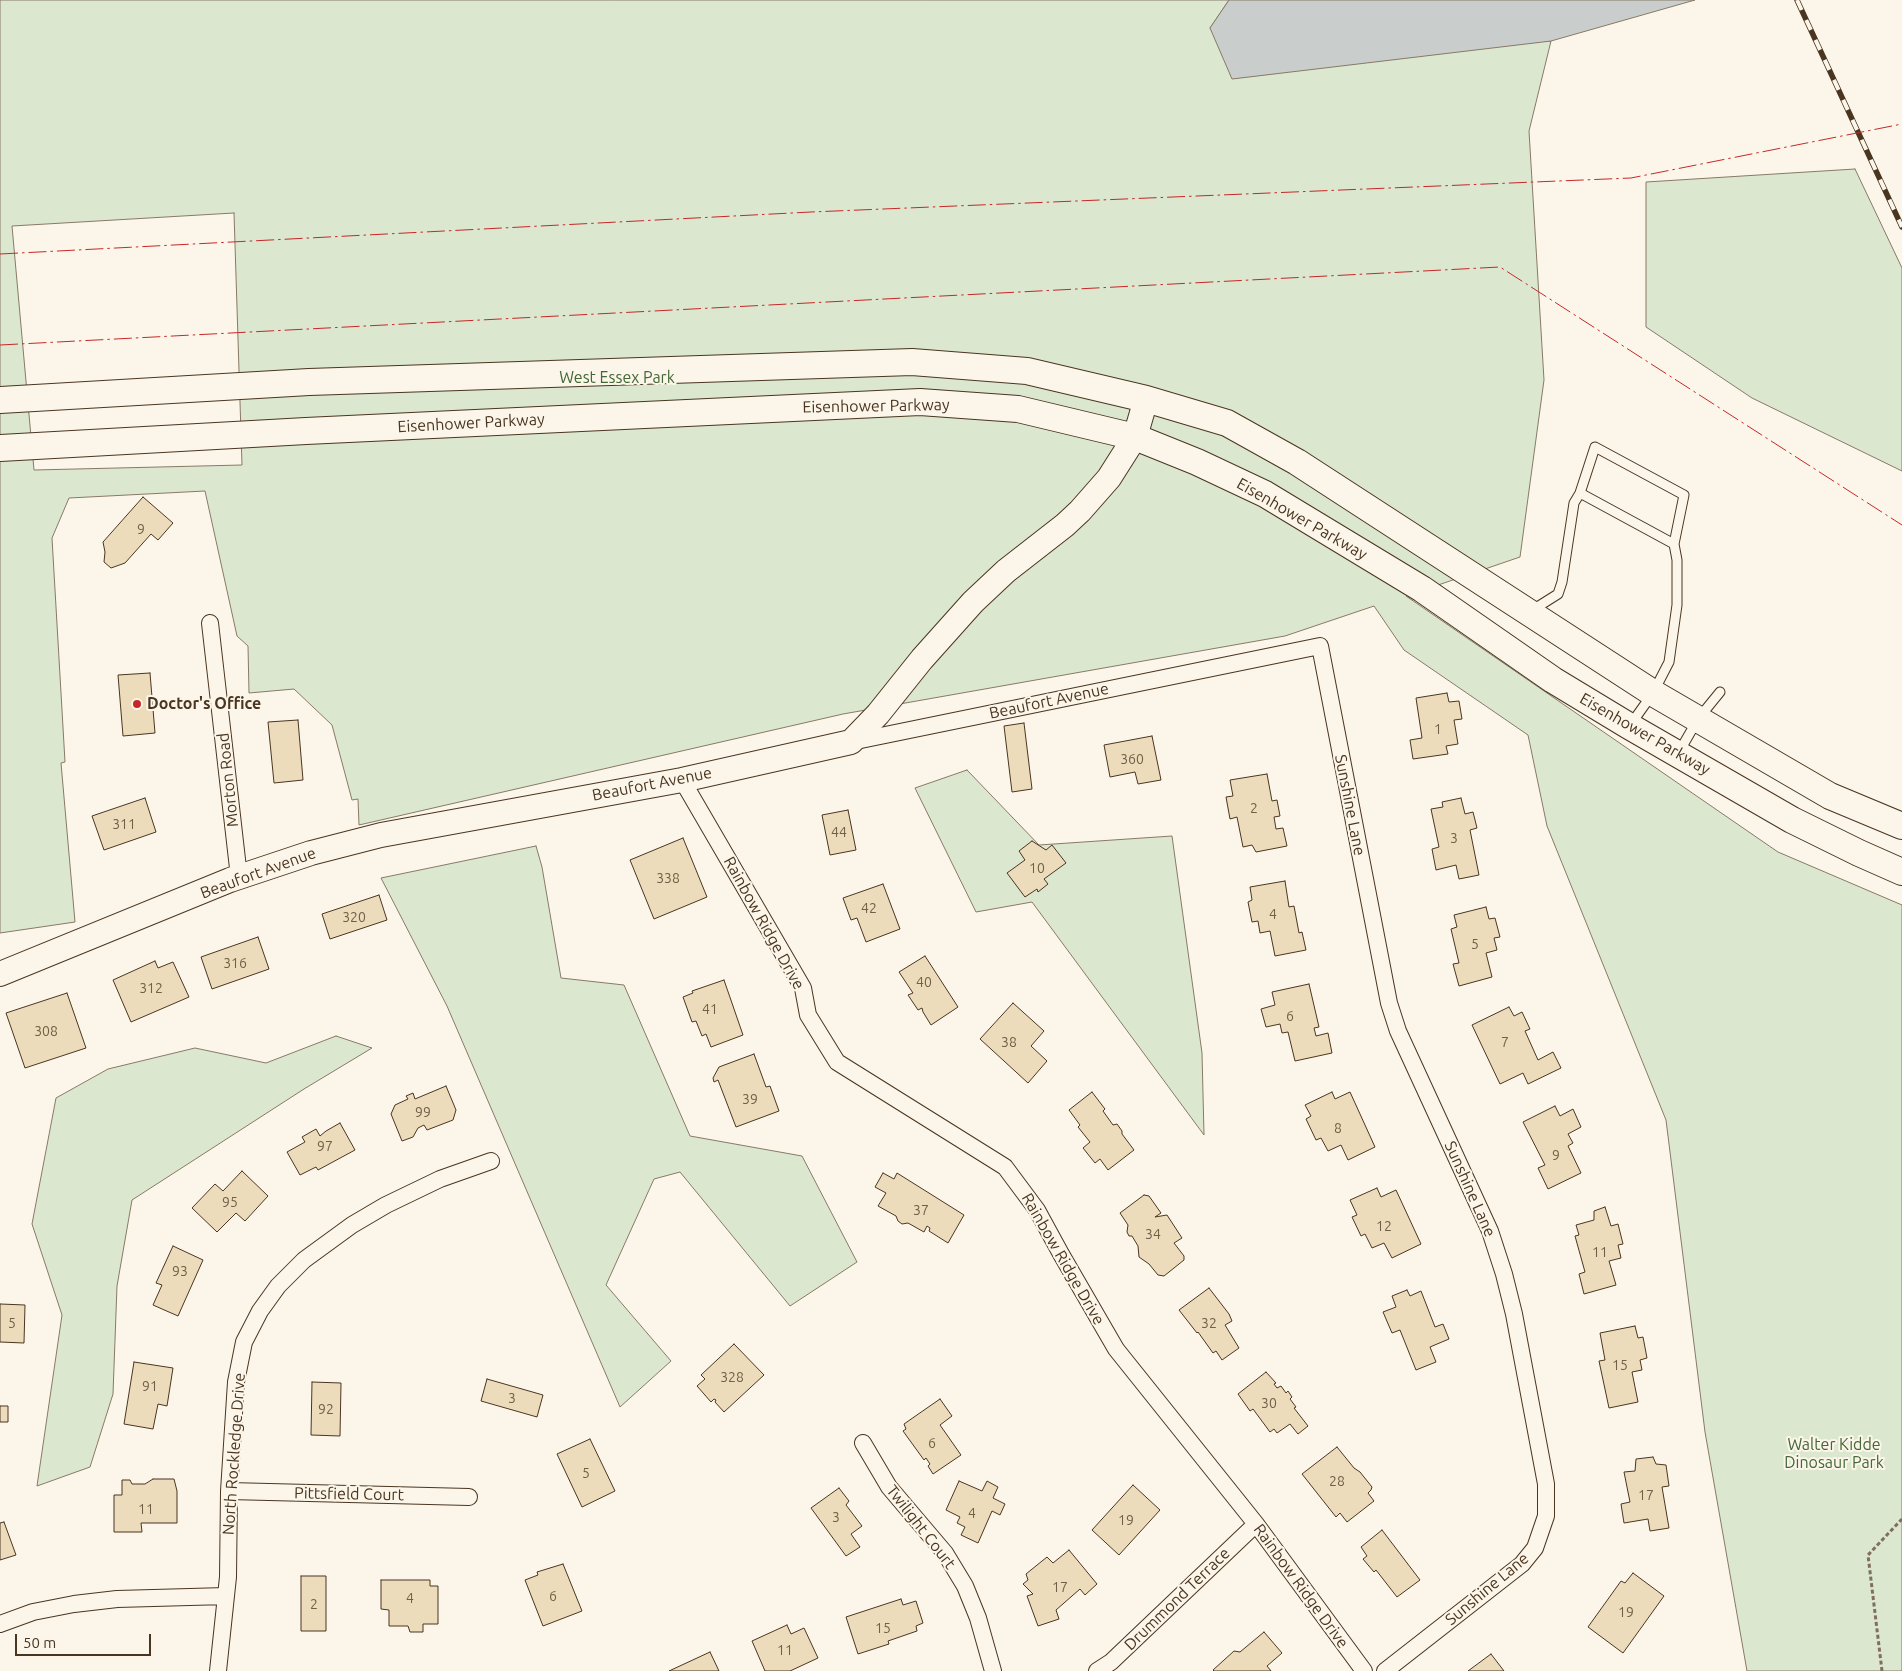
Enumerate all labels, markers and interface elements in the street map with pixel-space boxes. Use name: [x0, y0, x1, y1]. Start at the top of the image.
park label: West Essex Park: [559, 368, 675, 388]
street label: Eisenhower Parkway: [802, 395, 950, 417]
street label: Eisenhower Parkway: [397, 410, 545, 436]
street label: Eisenhower Parkway: [1233, 474, 1371, 564]
house number: 9: [137, 521, 145, 537]
street label: Beaufort Avenue: [987, 679, 1111, 723]
street label: Eisenhower Parkway: [1576, 689, 1714, 779]
place label: Doctor's Office: [147, 694, 261, 714]
marker: Doctor's Office: [131, 698, 143, 710]
house number: 1: [1434, 721, 1442, 737]
street label: Morton Road: [214, 732, 242, 828]
house number: 360: [1120, 751, 1144, 767]
street label: Sunshine Lane: [1331, 753, 1369, 857]
street label: Beaufort Avenue: [590, 763, 714, 805]
house number: 2: [1250, 800, 1258, 816]
house number: 311: [112, 816, 136, 832]
house number: 44: [831, 824, 847, 840]
house number: 3: [1450, 830, 1458, 846]
street label: Beaufort Avenue: [198, 843, 318, 903]
street label: Rainbow Ridge Drive: [720, 853, 808, 993]
house number: 10: [1029, 860, 1045, 876]
house number: 338: [656, 870, 680, 886]
house number: 42: [861, 900, 877, 916]
house number: 4: [1269, 906, 1277, 922]
house number: 320: [342, 909, 366, 925]
house number: 5: [1471, 936, 1479, 952]
house number: 316: [223, 955, 247, 971]
house number: 40: [916, 974, 932, 990]
house number: 312: [139, 980, 163, 996]
house number: 41: [702, 1001, 718, 1017]
house number: 6: [1286, 1008, 1294, 1024]
house number: 308: [34, 1023, 58, 1039]
house number: 38: [1001, 1034, 1017, 1050]
house number: 7: [1501, 1034, 1509, 1050]
house number: 39: [742, 1091, 758, 1107]
house number: 99: [415, 1104, 431, 1120]
house number: 8: [1334, 1120, 1342, 1136]
house number: 97: [317, 1138, 333, 1154]
street label: Sunshine Lane: [1440, 1138, 1500, 1240]
house number: 9: [1552, 1147, 1560, 1163]
street label: Rainbow Ridge Drive: [1018, 1190, 1108, 1328]
house number: 95: [222, 1194, 238, 1210]
house number: 37: [913, 1202, 929, 1218]
house number: 12: [1376, 1218, 1392, 1234]
house number: 34: [1145, 1226, 1161, 1242]
house number: 11: [1592, 1244, 1608, 1260]
house number: 93: [172, 1263, 188, 1279]
house number: 5: [8, 1315, 16, 1331]
house number: 32: [1201, 1315, 1217, 1331]
house number: 15: [1612, 1357, 1628, 1373]
house number: 328: [720, 1369, 744, 1385]
street label: North Rockledge Drive: [219, 1372, 249, 1536]
house number: 91: [142, 1378, 158, 1394]
house number: 3: [508, 1390, 516, 1406]
house number: 30: [1261, 1395, 1277, 1411]
house number: 92: [318, 1401, 334, 1417]
house number: 6: [928, 1435, 936, 1451]
park label: Walter Kidde Dinosaur Park: [1784, 1435, 1884, 1473]
house number: 5: [582, 1465, 590, 1481]
house number: 28: [1329, 1473, 1345, 1489]
street label: Twilight Court: [882, 1481, 960, 1573]
street label: Pittsfield Court: [294, 1483, 404, 1505]
house number: 17: [1638, 1487, 1654, 1503]
house number: 11: [138, 1501, 154, 1517]
house number: 4: [968, 1505, 976, 1521]
house number: 3: [832, 1509, 840, 1525]
house number: 19: [1118, 1512, 1134, 1528]
street label: Rainbow Ridge Drive: [1250, 1520, 1352, 1652]
street label: Drummond Terrace: [1120, 1544, 1234, 1654]
street label: Sunshine Lane: [1442, 1549, 1532, 1629]
house number: 17: [1052, 1579, 1068, 1595]
house number: 6: [549, 1588, 557, 1604]
house number: 4: [406, 1590, 414, 1606]
house number: 2: [310, 1596, 318, 1612]
house number: 19: [1618, 1604, 1634, 1620]
house number: 15: [875, 1620, 891, 1636]
scale bar: [18, 1624, 154, 1656]
text: 50 m: [23, 1634, 56, 1651]
house number: 11: [777, 1642, 793, 1658]

